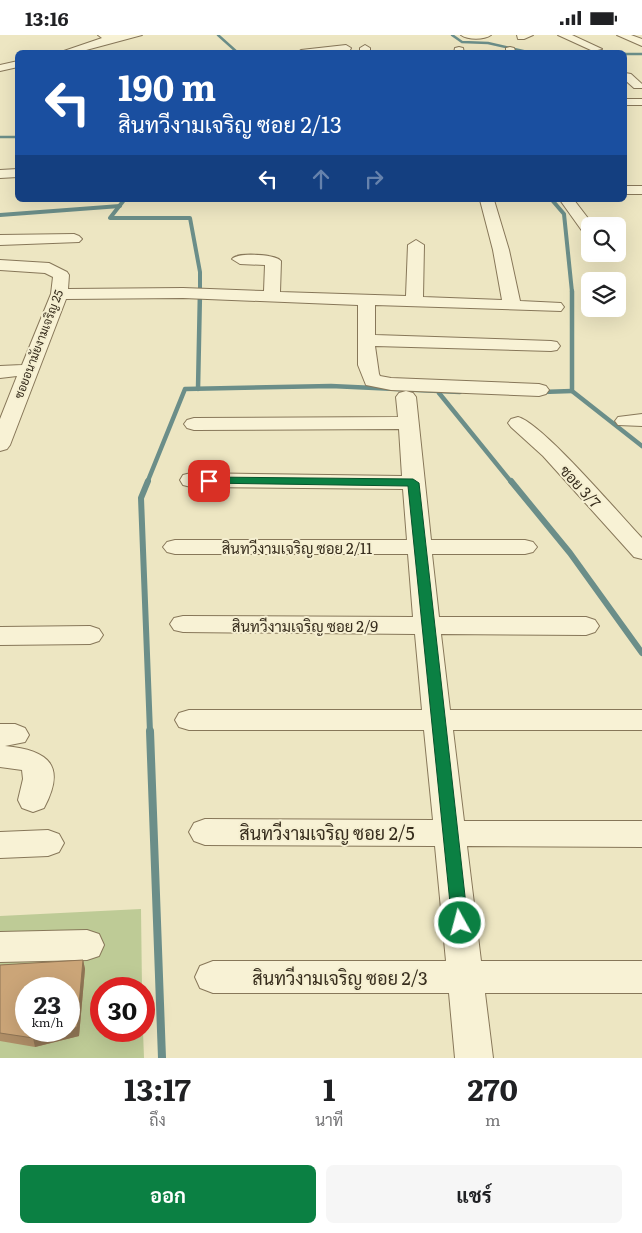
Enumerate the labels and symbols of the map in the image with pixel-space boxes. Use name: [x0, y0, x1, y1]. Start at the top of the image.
street label: ซอยอนามัยงามเจริญ 25: [9, 287, 67, 401]
street label: ซอย 3/7: [555, 459, 607, 513]
pin: [188, 460, 230, 502]
street label: สินทวีงามเจริญ ซอย 2/11: [222, 536, 372, 559]
street label: สินทวีงามเจริญ ซอย 2/9: [232, 614, 378, 637]
street label: สินทวีงามเจริญ ซอย 2/5: [239, 819, 415, 846]
position arrow: [433, 896, 485, 948]
street label: สินทวีงามเจริญ ซอย 2/3: [252, 964, 428, 991]
speed limit sign: 30: [90, 977, 155, 1042]

